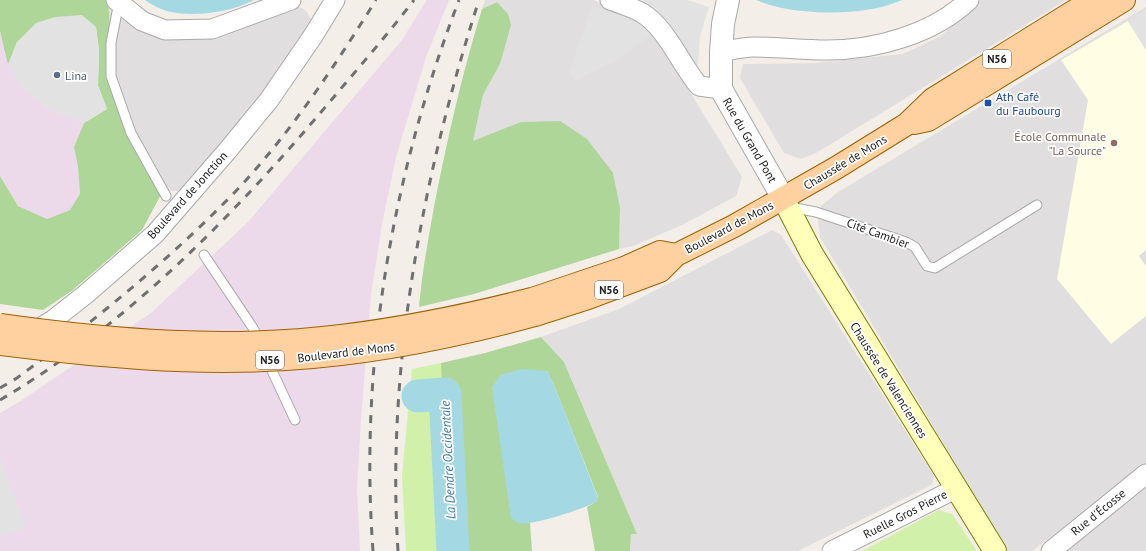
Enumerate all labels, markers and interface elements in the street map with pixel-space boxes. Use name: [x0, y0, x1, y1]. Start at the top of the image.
road number: N56: [983, 50, 1011, 68]
place label: Lina: [65, 68, 87, 83]
marker: Lina: [52, 70, 62, 80]
place label: Ath Café du Faubourg: [996, 89, 1061, 118]
street label: Rue du Grand Pont: [720, 95, 780, 185]
marker: Ath Café du Faubourg: [983, 98, 993, 108]
place label: École Communale "La Source": [1014, 129, 1106, 158]
street label: Chaussée de Mons: [801, 131, 889, 193]
marker: École Communale "La Source": [1109, 138, 1119, 148]
street label: Boulevard de Jonction: [144, 148, 230, 242]
street label: Boulevard de Mons: [682, 197, 776, 257]
street label: Cité Cambier: [845, 215, 911, 251]
road number: N56: [595, 281, 623, 299]
street label: Chaussée de Valenciennes: [847, 319, 931, 441]
street label: Boulevard de Mons: [296, 339, 396, 365]
road number: N56: [256, 351, 284, 369]
water label: La Dendre Occidentale: [436, 400, 460, 520]
street label: Rue d'Écosse: [1068, 485, 1128, 539]
street label: Ruelle Gros Pierre: [860, 486, 950, 542]

